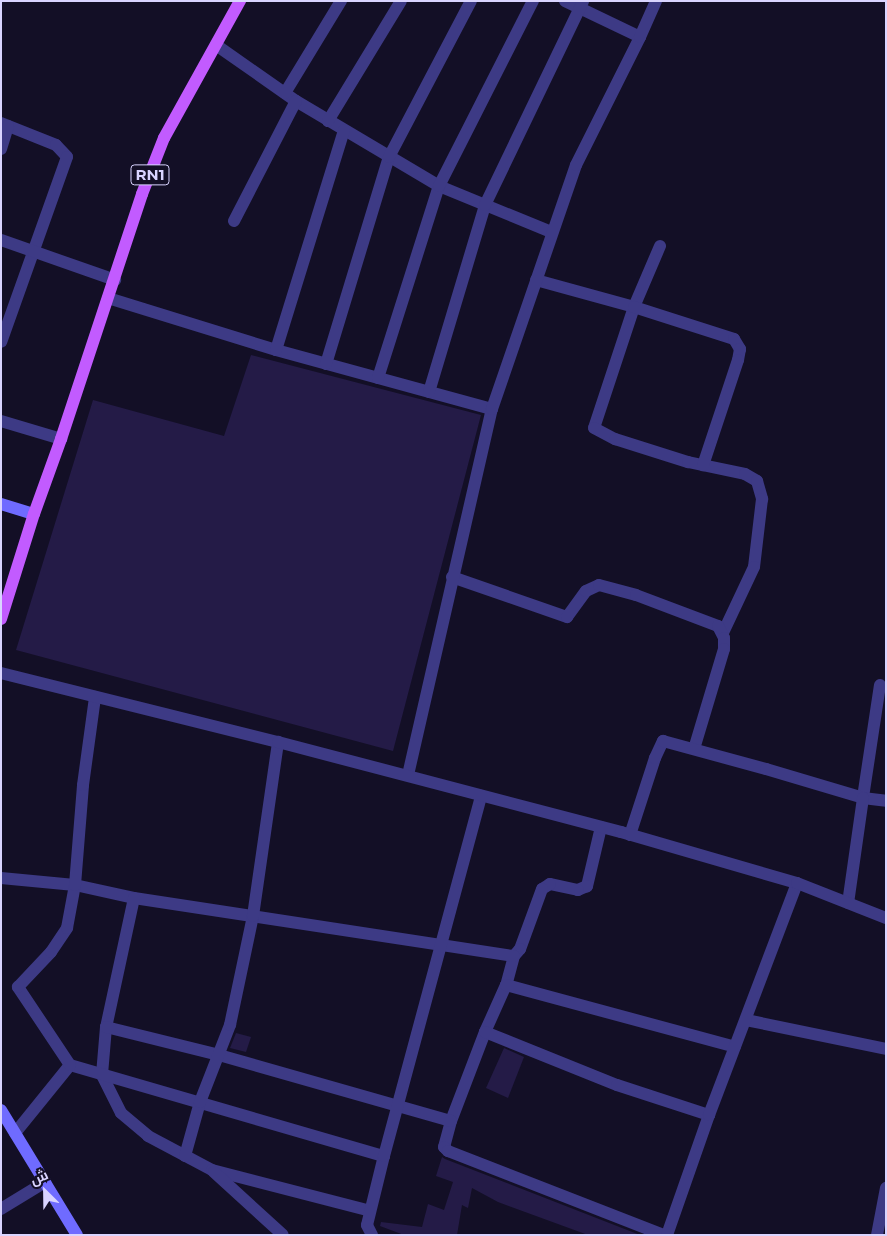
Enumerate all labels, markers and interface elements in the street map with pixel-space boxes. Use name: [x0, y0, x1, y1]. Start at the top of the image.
road number: RN1: [130, 162, 170, 188]
text: ش: [27, 1165, 51, 1189]
north arrow: [20, 1166, 70, 1216]

